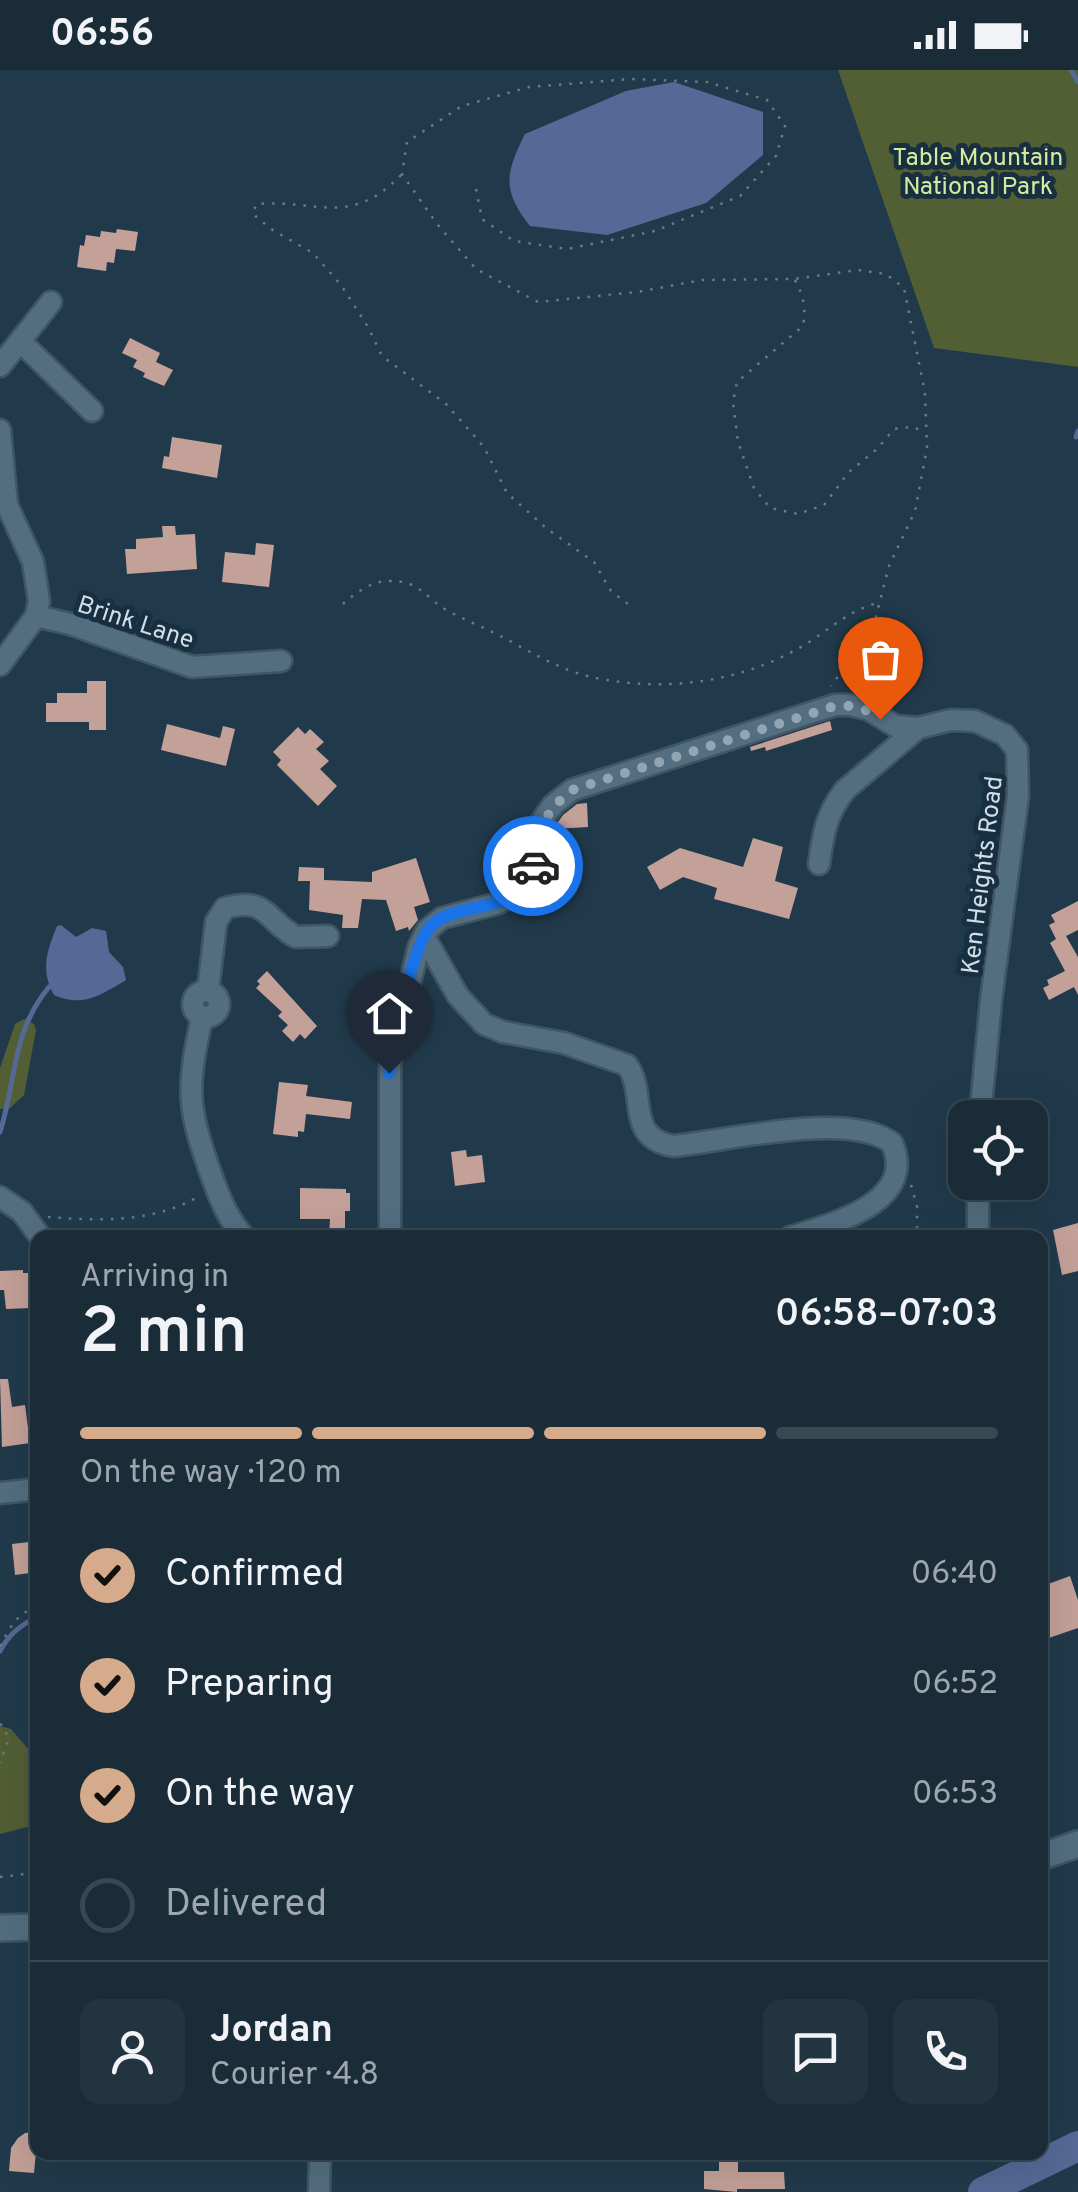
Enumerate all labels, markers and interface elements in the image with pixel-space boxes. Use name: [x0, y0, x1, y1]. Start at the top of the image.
text: 06:56: [50, 11, 154, 60]
park label: Table Mountain National Park: [893, 143, 1063, 204]
street label: Brink Lane: [73, 590, 198, 658]
pin: [838, 617, 923, 720]
icon: bag: [853, 632, 908, 687]
street label: Ken Heights Road: [956, 774, 1012, 976]
courier: [483, 816, 583, 916]
icon: car: [506, 839, 561, 894]
pin: [347, 971, 432, 1074]
icon: home: [362, 986, 417, 1041]
map controls: [948, 1100, 1048, 1200]
button: locate: [948, 1100, 1048, 1200]
text: Arriving in: [80, 1258, 229, 1298]
text: 06:58–07:03: [775, 1291, 998, 1340]
text: 2 min: [80, 1294, 248, 1376]
text: On the way · 120 m: [80, 1454, 342, 1494]
icon: check: [80, 1548, 135, 1603]
text: Confirmed: [165, 1551, 344, 1600]
text: 06:40: [911, 1555, 998, 1595]
icon: check: [80, 1658, 135, 1713]
text: Preparing: [165, 1661, 334, 1710]
text: 06:52: [912, 1665, 998, 1705]
icon: check: [80, 1768, 135, 1823]
text: On the way: [165, 1771, 355, 1820]
text: 06:53: [912, 1775, 998, 1815]
text: Delivered: [165, 1881, 327, 1930]
button: person: [80, 1999, 185, 2104]
button: chat: [763, 1999, 868, 2104]
button: phone: [893, 1999, 998, 2104]
text: Jordan: [210, 2007, 333, 2056]
text: Courier · 4.8: [210, 2056, 379, 2096]

